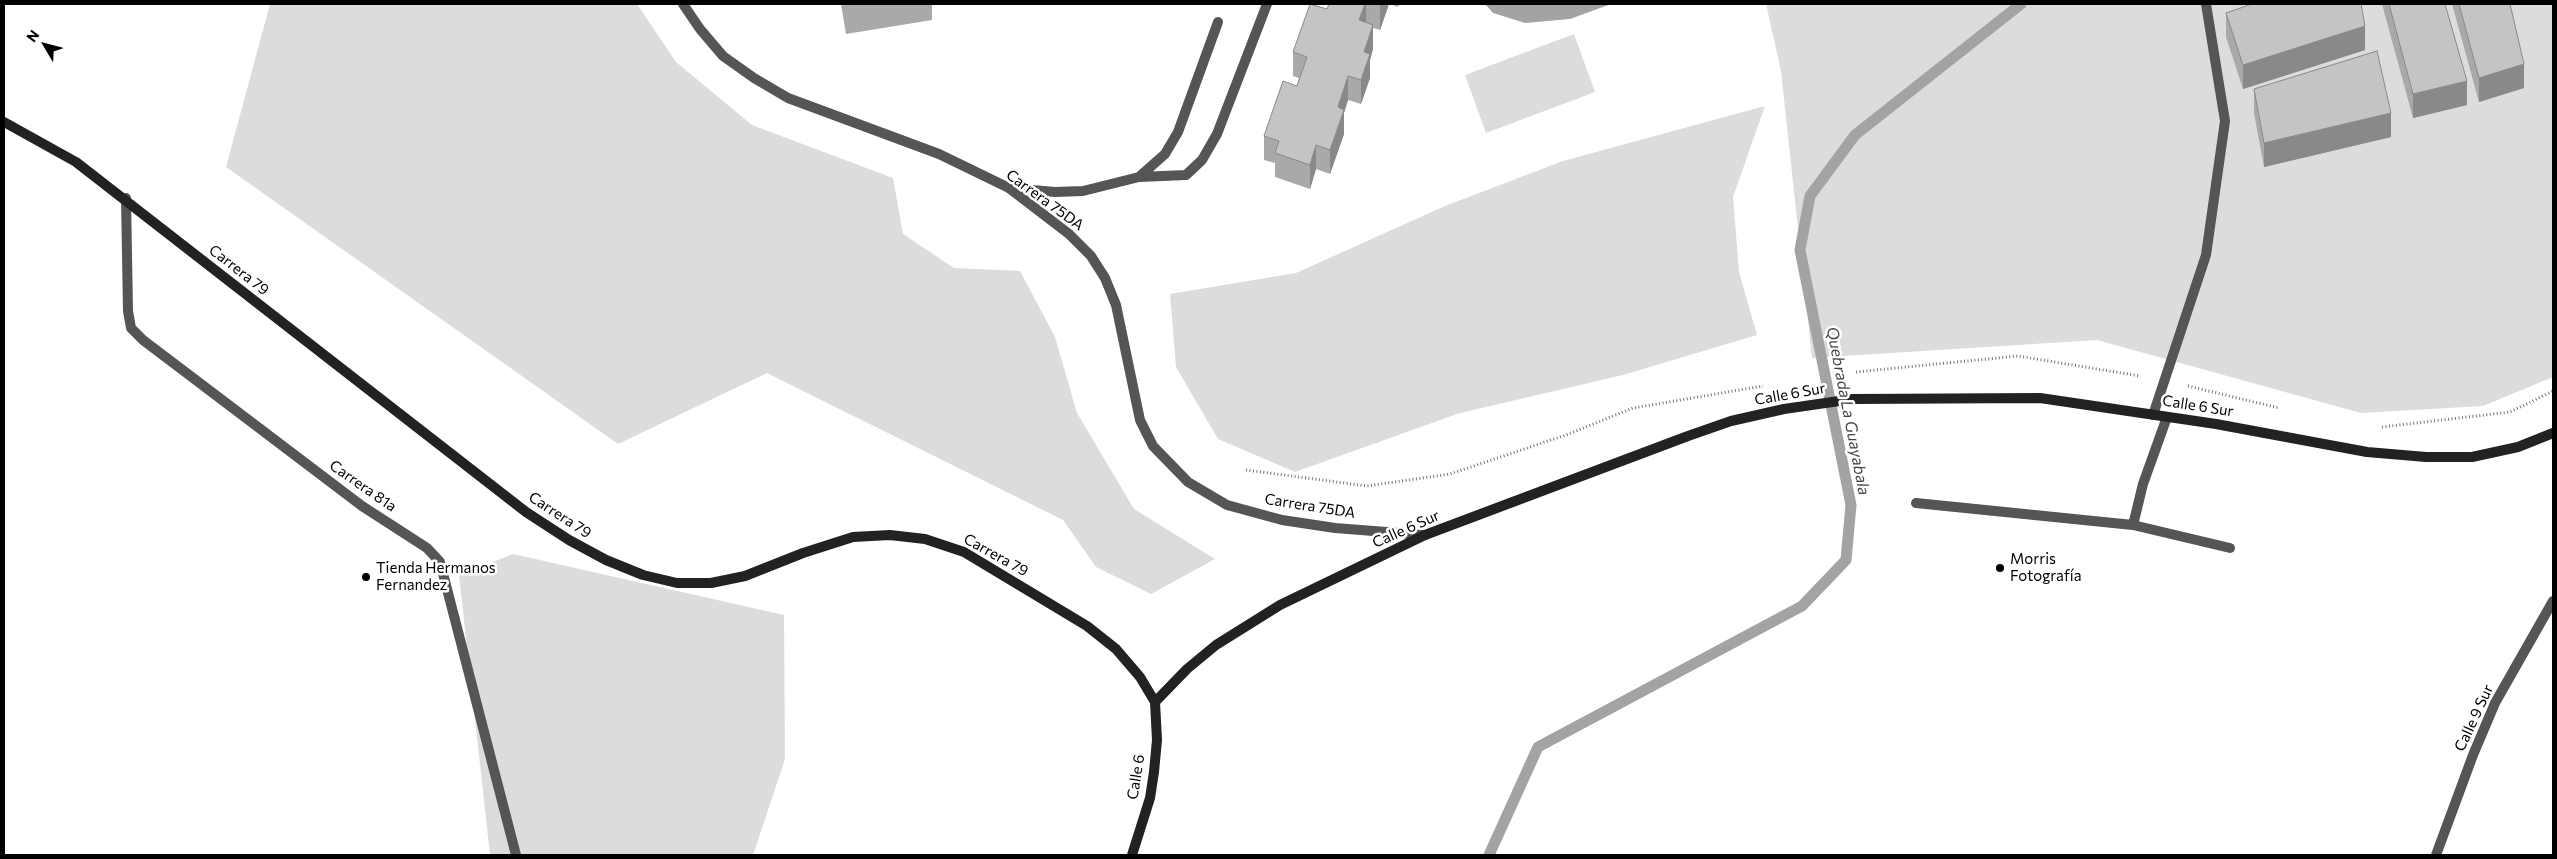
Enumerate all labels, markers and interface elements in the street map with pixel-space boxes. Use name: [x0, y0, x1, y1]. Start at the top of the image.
north arrow: [20, 20, 70, 70]
text: N: [23, 26, 43, 45]
street label: Carrera 75DA: [1003, 166, 1087, 234]
street label: Carrera 79: [205, 241, 273, 299]
water label: Quebrada La Guayabala: [1822, 325, 1874, 497]
street label: Calle 6 Sur: [1753, 379, 1827, 409]
street label: Calle 6 Sur: [2161, 392, 2235, 420]
street label: Carrera 81a: [326, 456, 400, 516]
street label: Carrera 79: [525, 488, 595, 542]
street label: Carrera 75DA: [1263, 490, 1357, 522]
street label: Calle 6 Sur: [1370, 506, 1442, 552]
street label: Carrera 79: [960, 530, 1032, 580]
place label: Morris Fotografía: [2010, 550, 2082, 585]
place label: Tienda Hermanos Fernandez: [376, 559, 496, 594]
marker: Morris Fotografía: [1994, 562, 2006, 574]
marker: Tienda Hermanos Fernandez: [360, 571, 372, 583]
street label: Calle 9 Sur: [2451, 682, 2497, 754]
street label: Calle 6: [1124, 753, 1148, 801]

